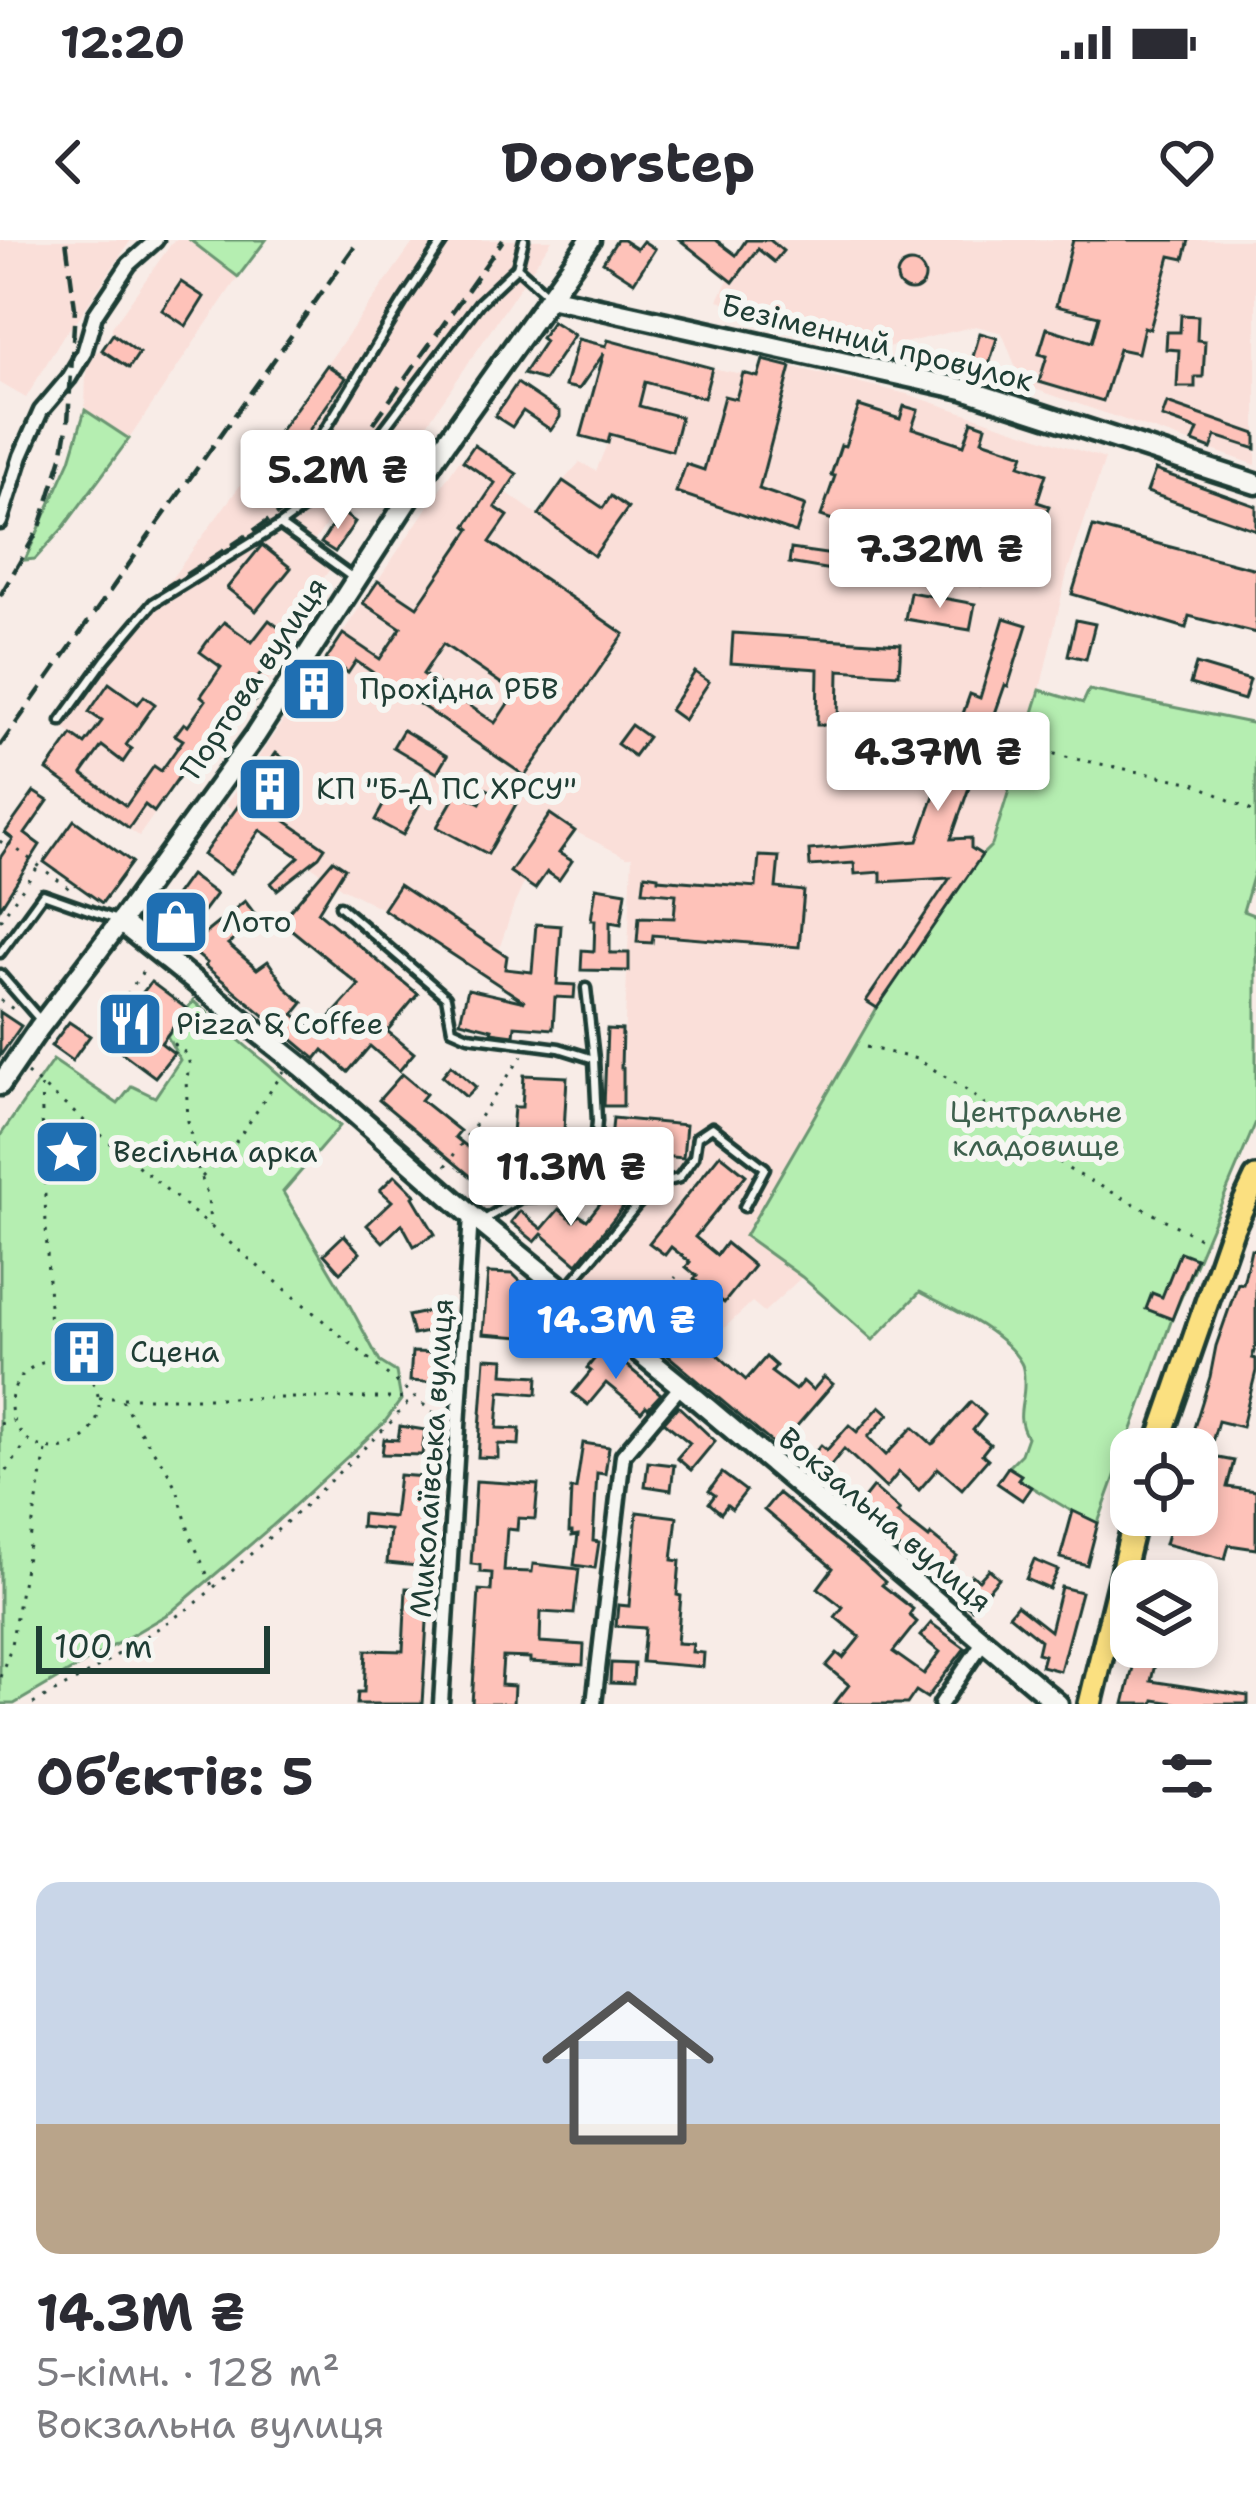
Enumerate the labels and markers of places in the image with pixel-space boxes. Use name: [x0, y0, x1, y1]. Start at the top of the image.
pin: 5.2M ₴: [240, 430, 436, 532]
pin: 7.32M ₴: [829, 509, 1051, 611]
building icon: Прохідна РБВ: [279, 654, 349, 724]
place label: Прохідна РБВ: [360, 668, 558, 709]
pin: 4.37M ₴: [827, 712, 1049, 814]
building icon: КП "Б-Д ПС ХРСУ": [235, 754, 305, 824]
place label: КП "Б-Д ПС ХРСУ": [316, 768, 577, 809]
shop icon: Лото: [141, 887, 211, 957]
place label: Лото: [222, 901, 292, 942]
restaurant icon: Pizza & Coffee: [95, 989, 165, 1059]
place label: Pizza & Coffee: [176, 1003, 384, 1044]
place icon: Весільна арка: [32, 1117, 102, 1187]
pin: 11.3M ₴: [460, 1127, 682, 1229]
place label: Весільна арка: [113, 1131, 318, 1172]
pin: 14.3M ₴: [505, 1280, 727, 1382]
building icon: Сцена: [49, 1317, 119, 1387]
place label: Сцена: [130, 1331, 220, 1372]

